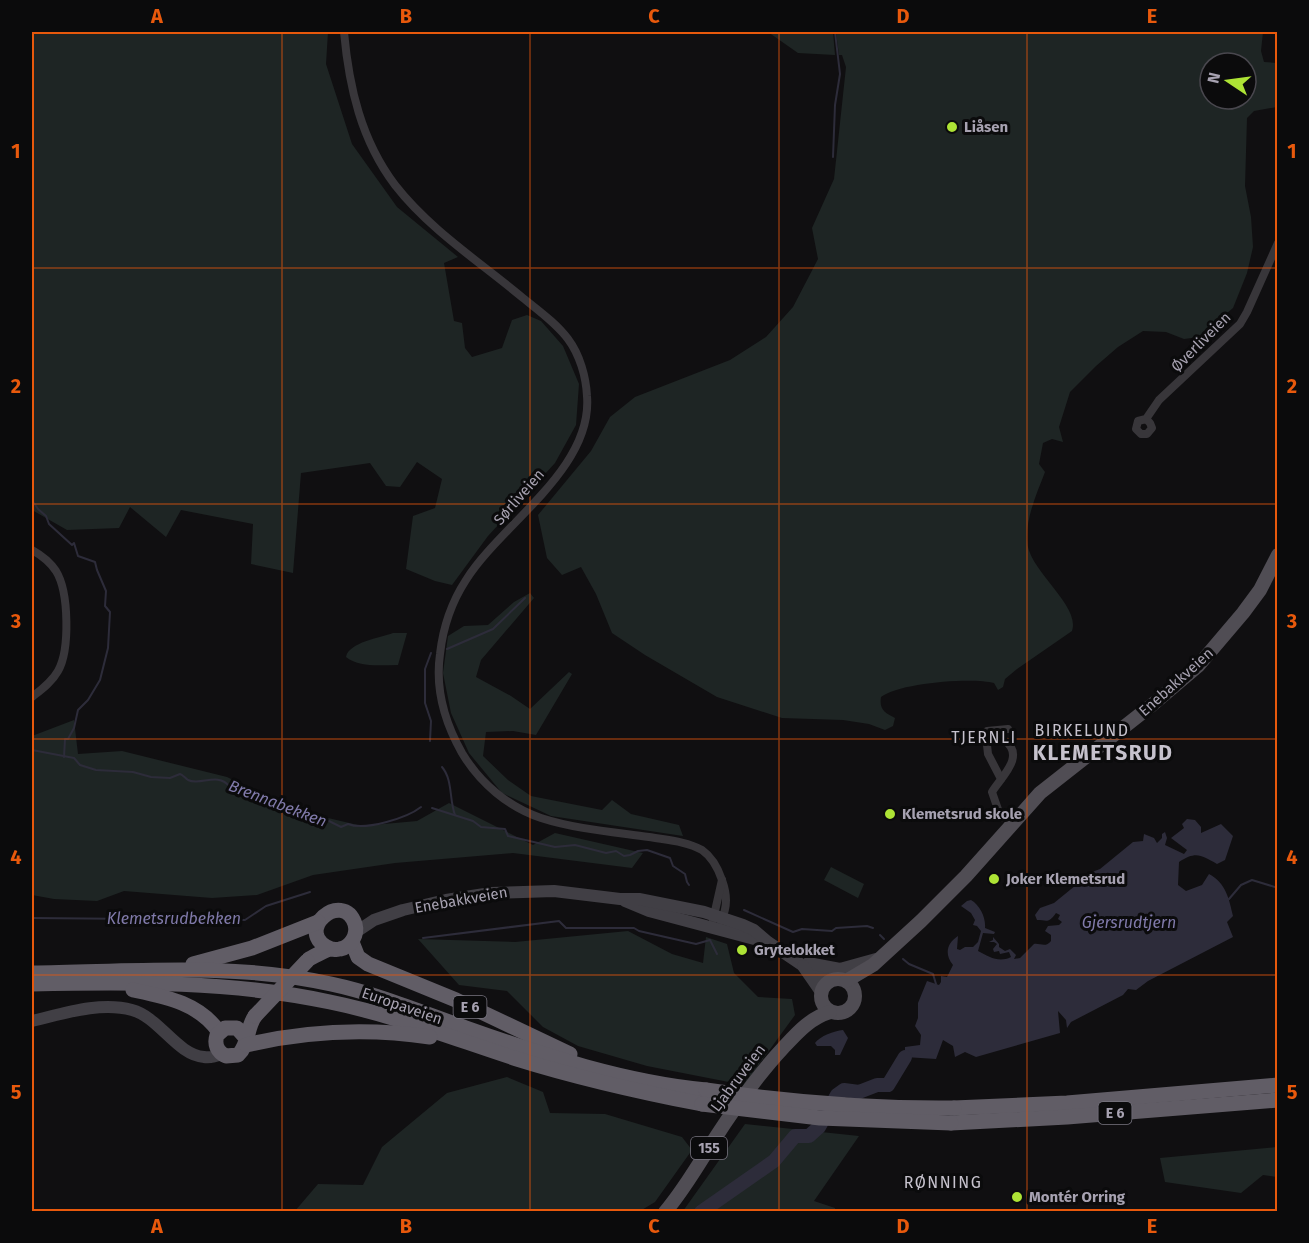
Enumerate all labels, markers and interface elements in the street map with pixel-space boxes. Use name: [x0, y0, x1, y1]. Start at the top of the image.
text: A: [150, 4, 164, 28]
text: B: [400, 4, 412, 28]
text: C: [648, 4, 660, 28]
text: D: [896, 4, 910, 28]
text: E: [1147, 4, 1157, 28]
north arrow: [1198, 51, 1258, 111]
text: N: [1203, 70, 1224, 85]
place label: Liåsen: [964, 118, 1008, 136]
marker: Liåsen: [945, 120, 959, 134]
text: 1: [11, 139, 21, 163]
text: 1: [1287, 139, 1297, 163]
street label: Øverliveien: [1167, 308, 1235, 376]
text: 2: [11, 374, 21, 398]
text: 2: [1287, 374, 1297, 398]
street label: Sørliveien: [490, 465, 548, 529]
text: 3: [10, 609, 21, 633]
text: 3: [1286, 609, 1297, 633]
street label: Enebakkveien: [1135, 644, 1217, 720]
district label: BIRKELUND: [1034, 721, 1130, 740]
district label: TJERNLI: [951, 728, 1017, 747]
district label: KLEMETSRUD: [1033, 740, 1173, 766]
water label: Brennabekken: [226, 776, 330, 831]
place label: Klemetsrud skole: [902, 805, 1022, 823]
marker: Klemetsrud skole: [883, 807, 897, 821]
text: 4: [10, 845, 22, 869]
text: 4: [1286, 845, 1298, 869]
place label: Joker Klemetsrud: [1005, 870, 1125, 888]
marker: Joker Klemetsrud: [987, 872, 1001, 886]
street label: Enebakkveien: [413, 883, 509, 917]
water label: Klemetsrudbekken: [107, 909, 241, 928]
water label: Gjersrudtjern: [1082, 913, 1176, 932]
place label: Grytelokket: [754, 941, 835, 959]
marker: Grytelokket: [735, 943, 749, 957]
street label: Europaveien: [359, 984, 445, 1028]
road number: E 6: [454, 996, 486, 1018]
street label: Ljabruveien: [707, 1041, 769, 1115]
text: 5: [11, 1080, 22, 1104]
text: 5: [1287, 1080, 1298, 1104]
road number: E 6: [1098, 1102, 1132, 1124]
road number: 155: [691, 1137, 727, 1159]
district label: RØNNING: [904, 1173, 982, 1192]
place label: Montér Orring: [1029, 1188, 1126, 1206]
marker: Montér Orring: [1010, 1190, 1024, 1204]
text: A: [150, 1214, 164, 1238]
text: B: [400, 1214, 412, 1238]
text: C: [648, 1214, 660, 1238]
text: D: [896, 1214, 910, 1238]
text: E: [1147, 1214, 1157, 1238]

